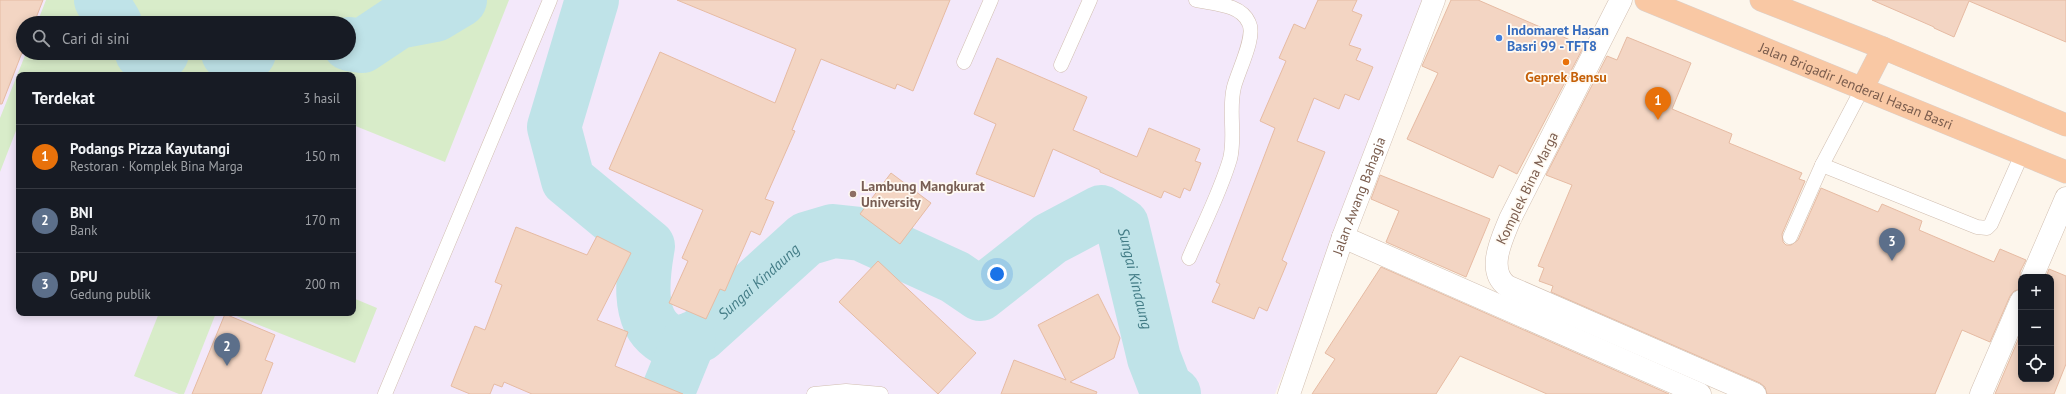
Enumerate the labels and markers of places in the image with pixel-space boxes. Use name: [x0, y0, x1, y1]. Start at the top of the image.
place label: Indomaret Hasan Basri 99 - TFT8: [1507, 21, 1609, 55]
marker: Indomaret Hasan Basri 99 - TFT8: [1494, 33, 1504, 43]
marker: Geprek Bensu: [1561, 57, 1571, 67]
place label: Geprek Bensu: [1525, 68, 1607, 86]
pin: 1: [1645, 87, 1671, 120]
place label: Lambung Mangkurat University: [861, 177, 985, 211]
marker: Lambung Mangkurat University: [848, 189, 858, 199]
pin: 3: [1879, 228, 1905, 261]
pin: 2: [214, 333, 240, 366]

